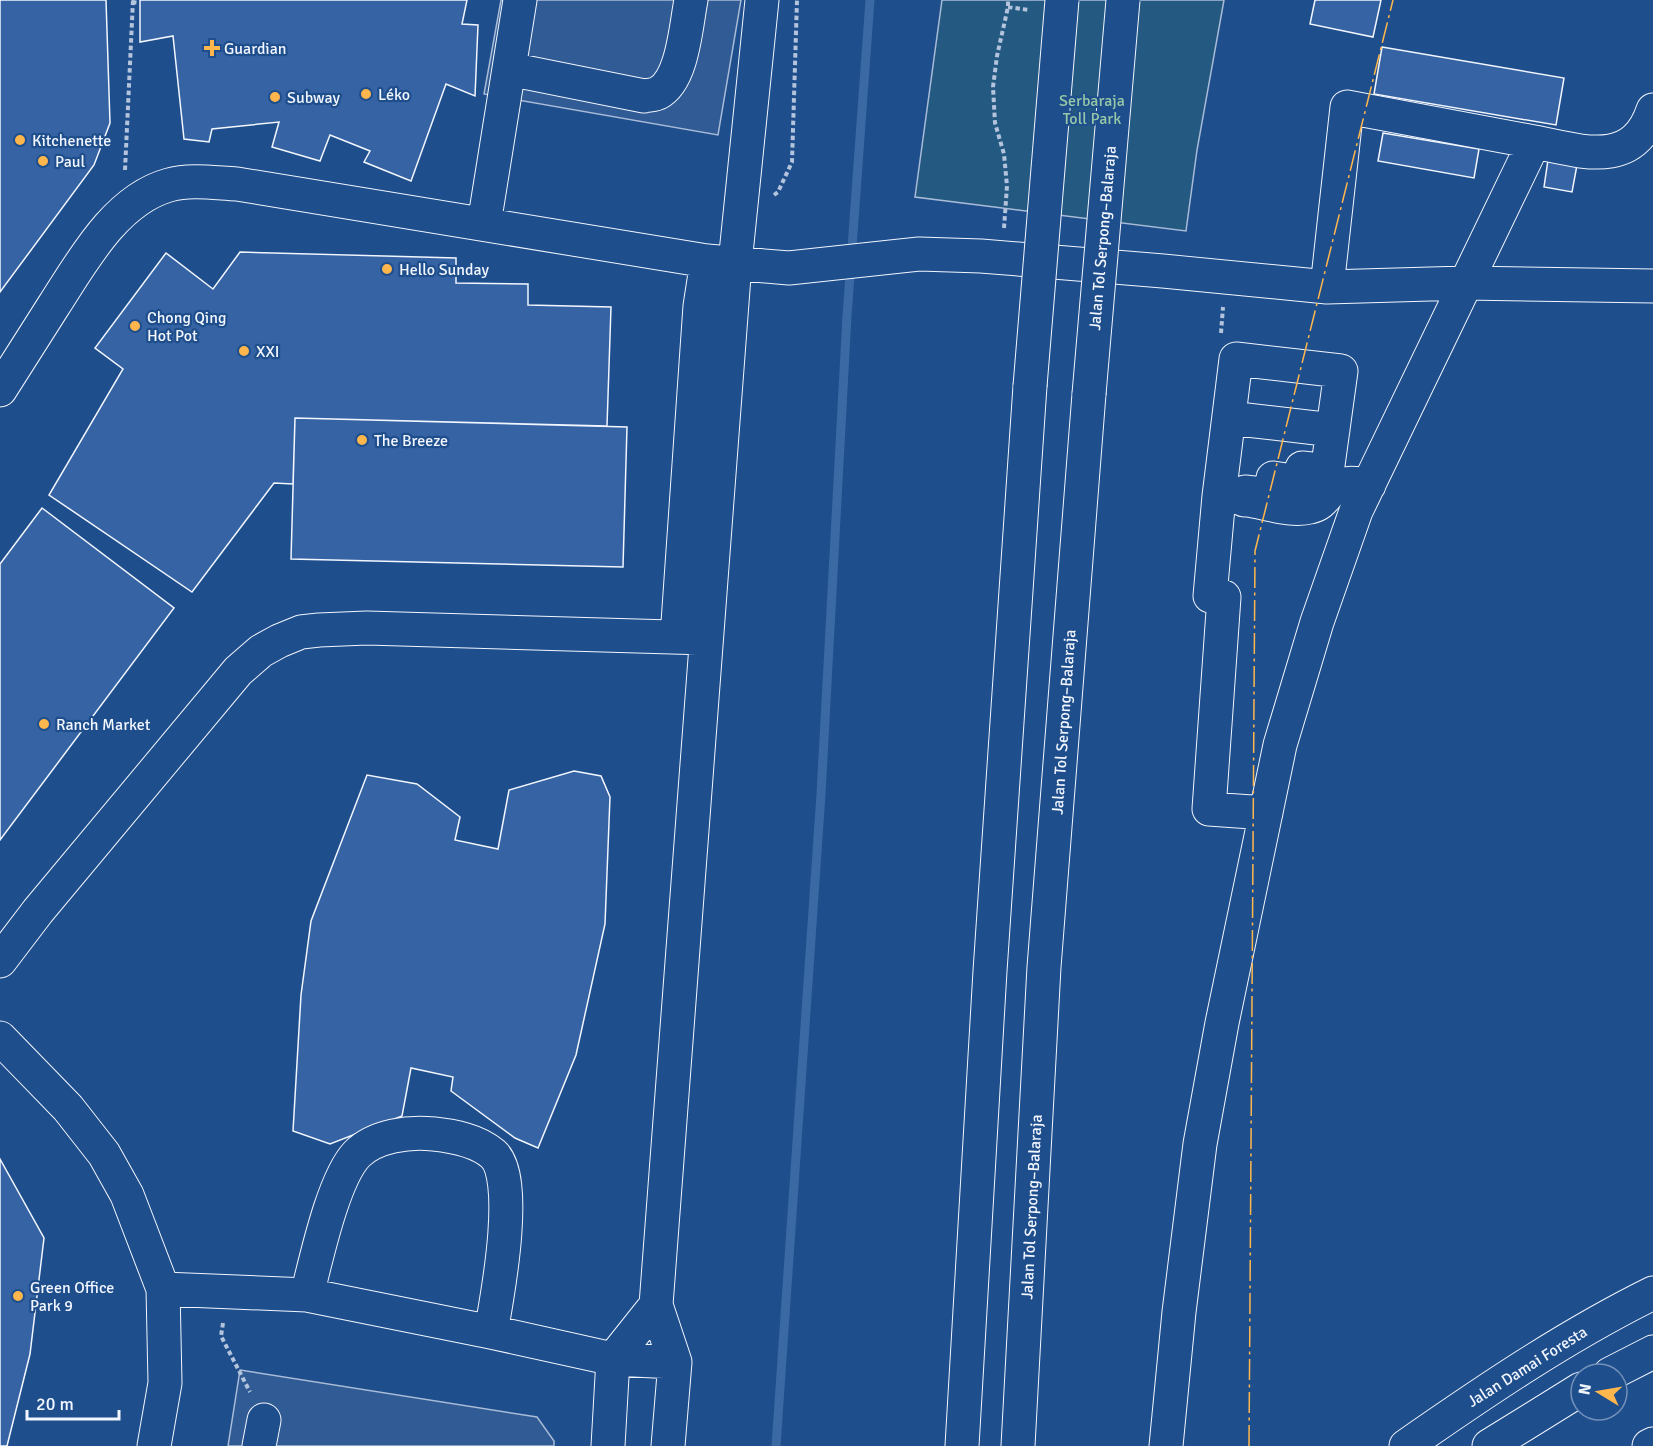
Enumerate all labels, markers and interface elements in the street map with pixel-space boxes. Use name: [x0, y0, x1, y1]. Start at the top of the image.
place label: Guardian: [224, 39, 287, 59]
marker: Guardian: [205, 41, 219, 55]
place label: Léko: [378, 85, 410, 105]
marker: Léko: [359, 87, 373, 101]
place label: Subway: [287, 88, 340, 108]
marker: Subway: [268, 90, 282, 104]
park label: Serbaraja Toll Park: [1059, 91, 1125, 129]
place label: Kitchenette: [32, 131, 111, 151]
marker: Kitchenette: [13, 133, 27, 147]
street label: Jalan Tol Serpong–Balaraja: [1085, 145, 1121, 331]
place label: Paul: [55, 152, 86, 172]
marker: Paul: [36, 154, 50, 168]
place label: Hello Sunday: [399, 260, 489, 280]
marker: Hello Sunday: [380, 262, 394, 276]
place label: Chong Qing Hot Pot: [147, 308, 226, 346]
marker: Chong Qing Hot Pot: [128, 319, 142, 333]
place label: XXI: [256, 342, 279, 362]
marker: XXI: [237, 344, 251, 358]
place label: The Breeze: [374, 431, 448, 451]
marker: The Breeze: [355, 433, 369, 447]
street label: Jalan Tol Serpong–Balaraja: [1048, 629, 1080, 815]
place label: Ranch Market: [56, 715, 151, 735]
marker: Ranch Market: [37, 717, 51, 731]
street label: Jalan Tol Serpong–Balaraja: [1017, 1114, 1047, 1300]
place label: Green Office Park 9: [30, 1278, 114, 1316]
marker: Green Office Park 9: [11, 1289, 25, 1303]
street label: Jalan Damai Foresta: [1464, 1322, 1591, 1412]
north arrow: [1569, 1362, 1629, 1422]
text: N: [1574, 1382, 1596, 1397]
scale bar: [27, 1383, 118, 1421]
text: 20 m: [36, 1393, 74, 1415]

